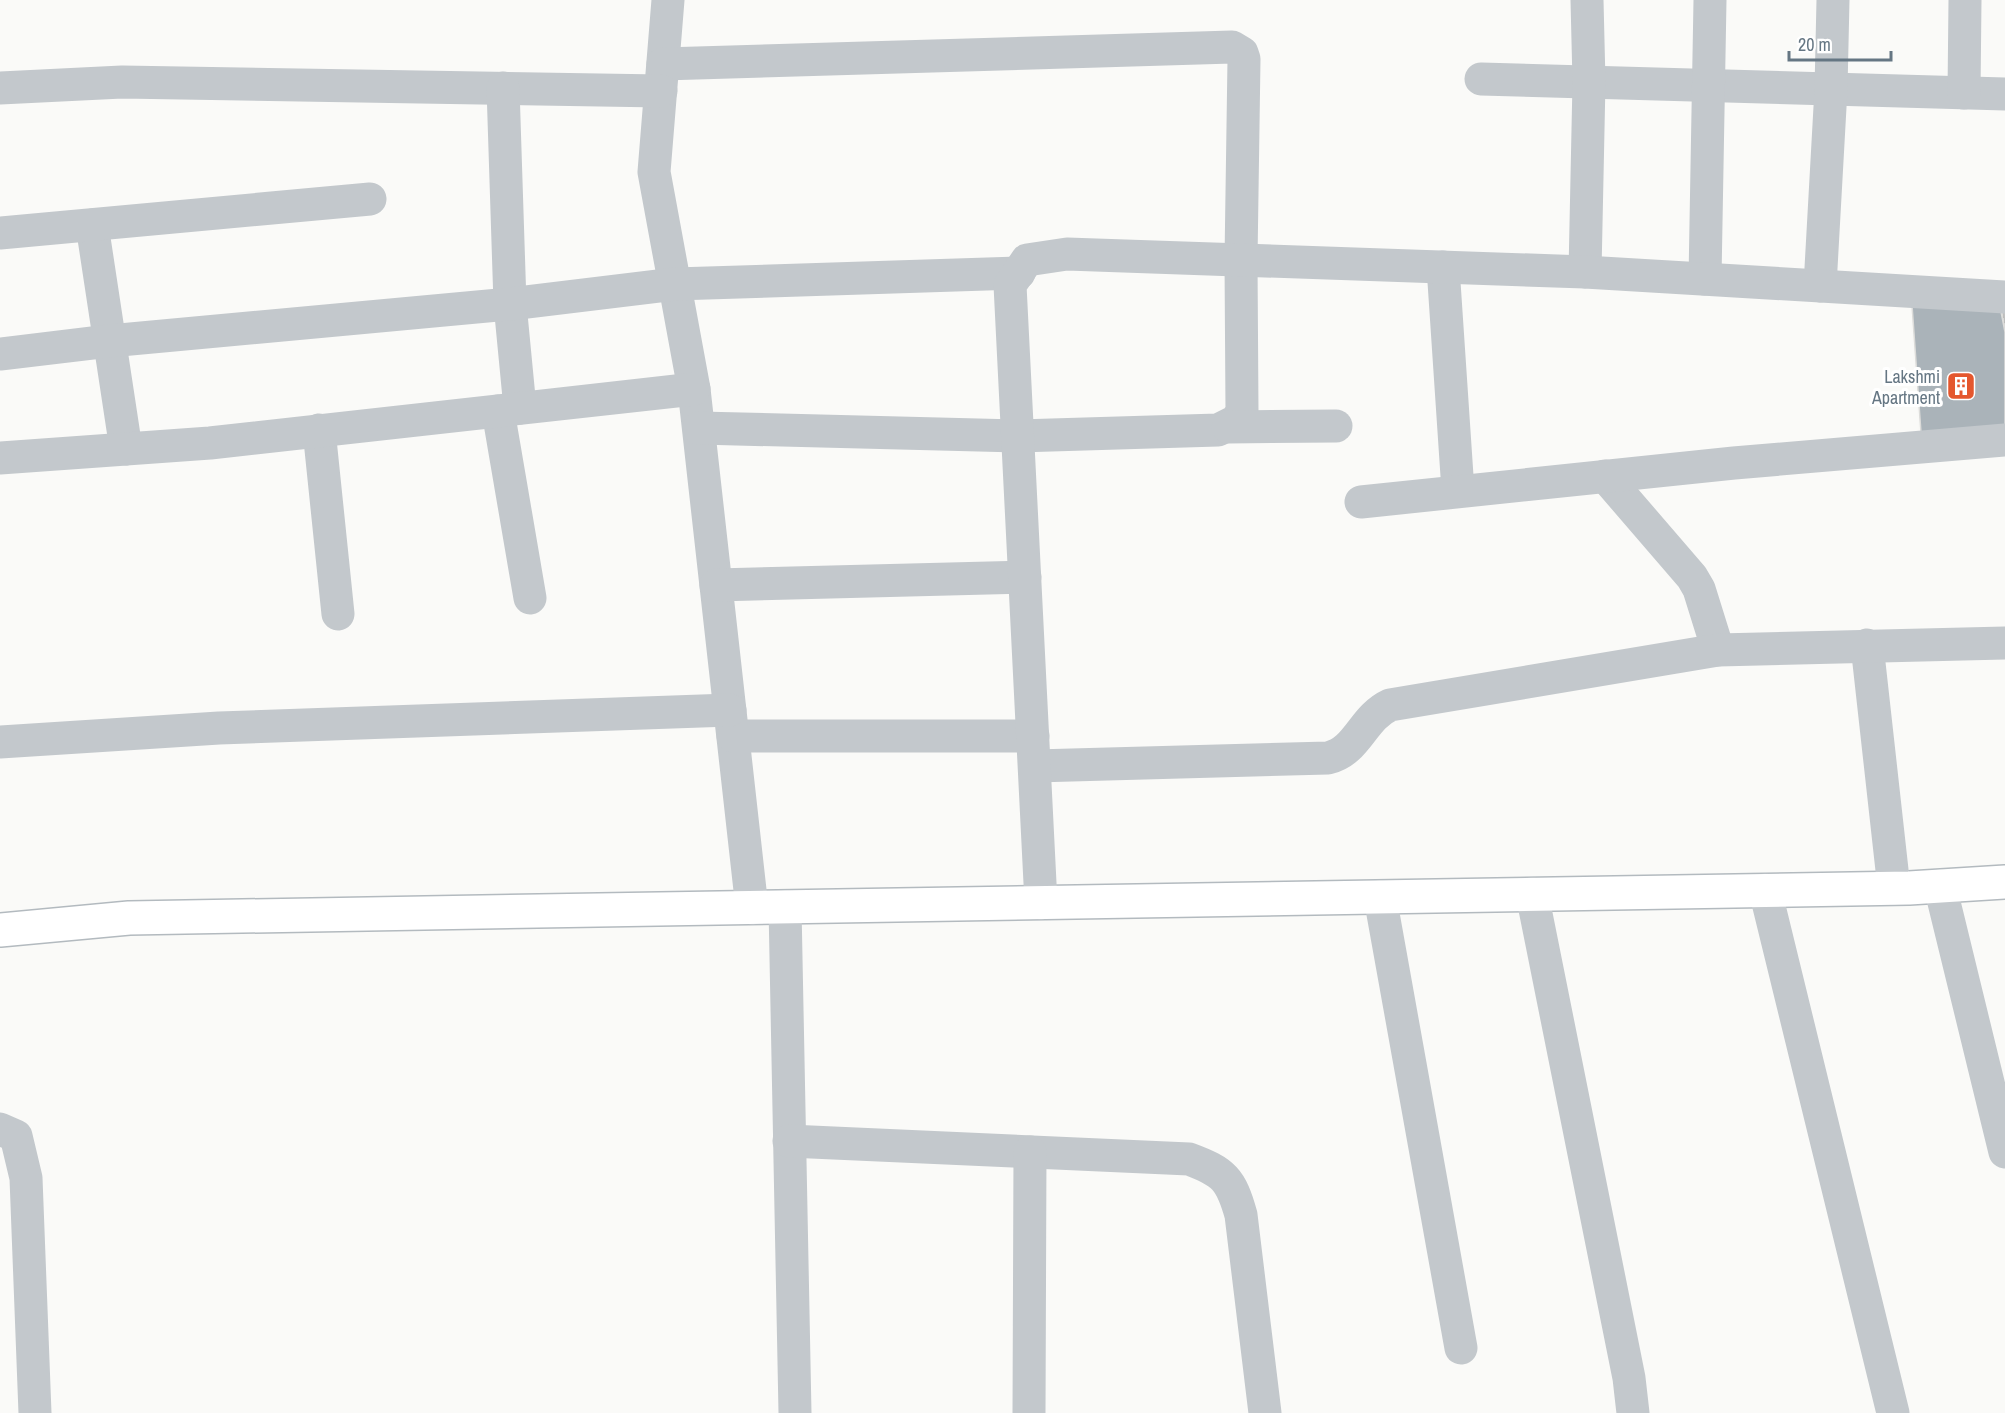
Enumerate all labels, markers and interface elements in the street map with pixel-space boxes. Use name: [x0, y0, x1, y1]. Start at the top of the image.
scale bar: [1789, 24, 1891, 62]
text: 20 m: [1798, 32, 1831, 57]
place label: Lakshmi Apartment: [1871, 364, 1940, 410]
building icon: Lakshmi Apartment: [1945, 370, 1977, 402]

